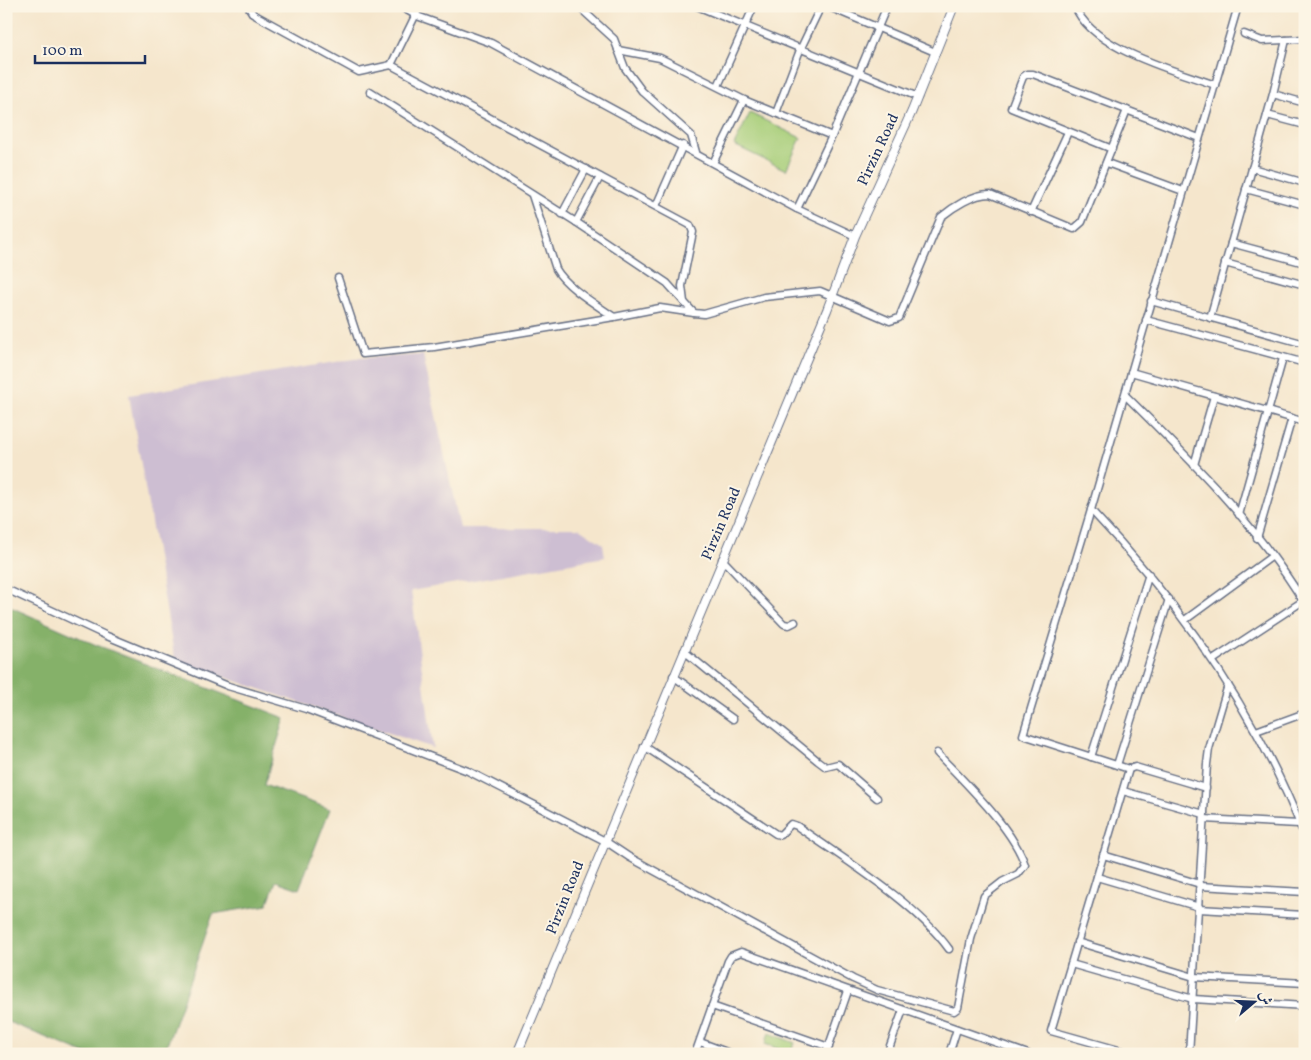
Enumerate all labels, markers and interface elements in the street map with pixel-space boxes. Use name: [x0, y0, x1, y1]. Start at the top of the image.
scale bar: [35, 32, 145, 64]
text: 100 m: [42, 41, 82, 62]
street label: Pirzin Road: [853, 110, 905, 190]
street label: Pirzin Road: [697, 484, 747, 564]
street label: Pirzin Road: [542, 858, 590, 938]
north arrow: [1228, 978, 1278, 1028]
text: ش: [1254, 989, 1276, 1008]

